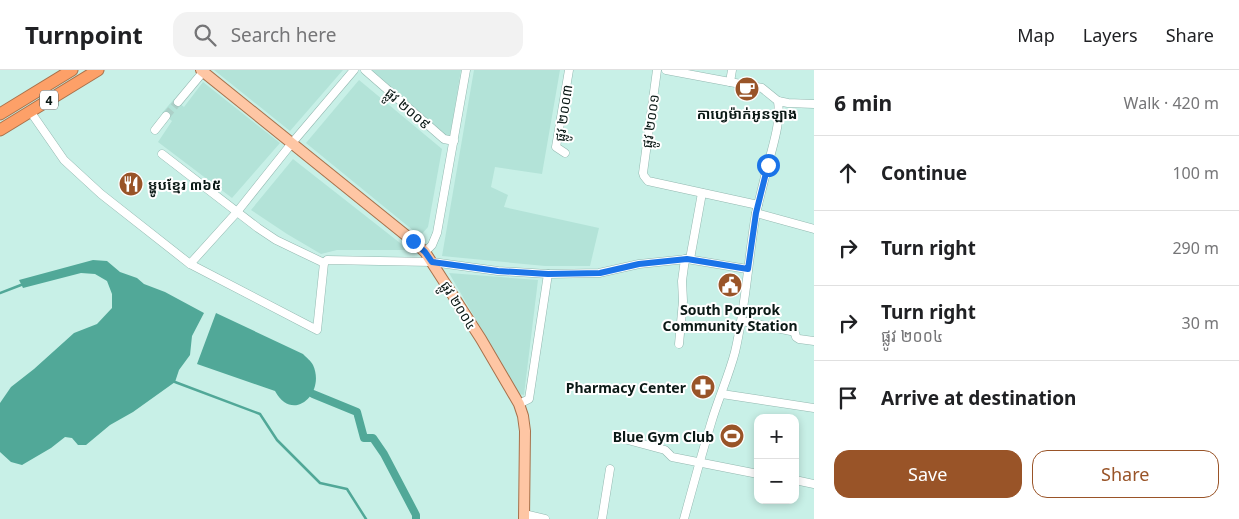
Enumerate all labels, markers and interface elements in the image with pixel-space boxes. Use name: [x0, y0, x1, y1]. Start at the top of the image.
search box: [173, 12, 523, 57]
text: Turnpoint: [25, 18, 143, 51]
icon: search: [191, 21, 219, 49]
text: Search here: [231, 22, 336, 48]
text: Map: [1017, 23, 1055, 47]
text: Layers: [1083, 23, 1138, 47]
text: Share: [1166, 23, 1214, 47]
cafe icon: កាហ្វេម៉ាក់អូនឡាង: [734, 76, 760, 102]
street label: ផ្លូវ ២០០៩: [379, 83, 435, 135]
street label: ផ្លូវ ២០០៣: [550, 83, 580, 143]
text: 6 min: [834, 89, 892, 117]
road number: 4: [40, 90, 58, 110]
text: Walk · 420 m: [1124, 92, 1219, 114]
street label: ផ្លូវ ២០០១: [637, 93, 666, 150]
place label: កាហ្វេម៉ាក់អូនឡាង: [697, 104, 797, 123]
route start: [757, 154, 780, 177]
icon: ahead: [834, 159, 862, 187]
text: Continue: [881, 160, 967, 186]
text: 100 m: [1172, 162, 1219, 184]
restaurant icon: ម្ហូបខ្មែរ ៣៦៥: [118, 171, 144, 197]
place label: ម្ហូបខ្មែរ ៣៦៥: [148, 175, 221, 198]
route end: [402, 230, 425, 253]
icon: right: [834, 234, 862, 262]
text: Turn right: [881, 235, 976, 261]
text: 290 m: [1172, 237, 1219, 259]
public building icon: South Porprok Community Station: [717, 272, 743, 298]
street label: ផ្លូវ ២០០៤: [434, 277, 481, 335]
text: Turn right: [881, 299, 976, 325]
place label: South Porprok Community Station: [662, 300, 798, 335]
icon: right: [834, 309, 862, 337]
text: 30 m: [1182, 312, 1219, 334]
text: ផ្លូវ ២០០៤: [881, 325, 943, 347]
pharmacy icon: Pharmacy Center: [690, 374, 716, 400]
place label: Pharmacy Center: [566, 378, 687, 397]
icon: arrive: [834, 384, 862, 412]
text: Arrive at destination: [881, 385, 1076, 411]
map controls: [754, 414, 799, 504]
button: +: [754, 414, 799, 459]
sports icon: Blue Gym Club: [719, 423, 745, 449]
place label: Blue Gym Club: [613, 427, 714, 446]
button: Save: [834, 450, 1022, 498]
button: Share: [1032, 450, 1219, 498]
button: −: [754, 459, 799, 504]

